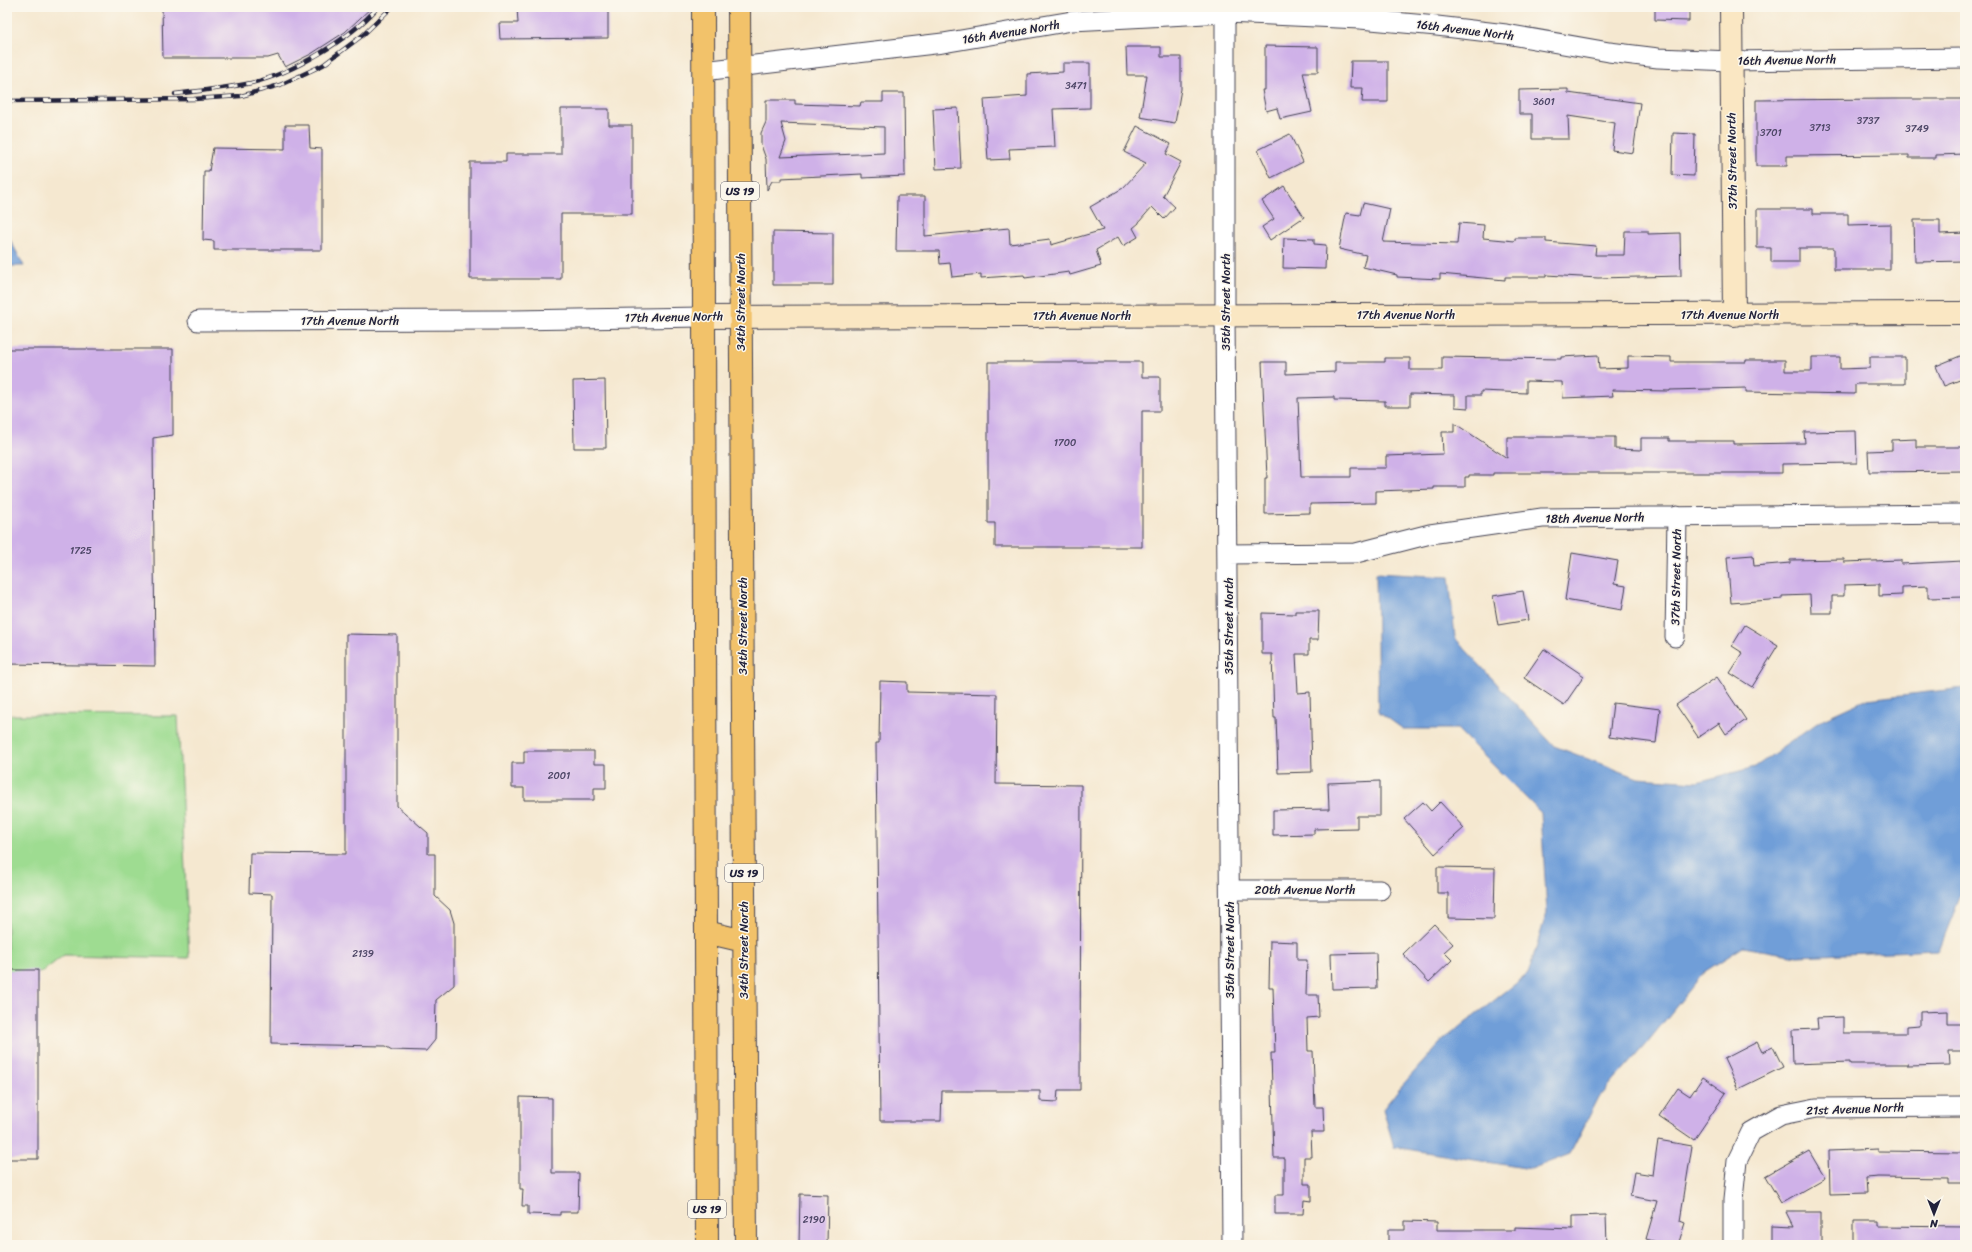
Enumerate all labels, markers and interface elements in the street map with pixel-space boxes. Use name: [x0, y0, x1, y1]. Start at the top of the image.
street label: 16th Avenue North: [961, 13, 1061, 51]
street label: 16th Avenue North: [1415, 13, 1515, 47]
street label: 16th Avenue North: [1738, 48, 1836, 72]
house number: 3471: [1065, 77, 1087, 95]
house number: 3601: [1533, 93, 1555, 111]
street label: 37th Street North: [1720, 112, 1744, 210]
house number: 3737: [1857, 112, 1880, 130]
house number: 3713: [1810, 119, 1831, 137]
house number: 3749: [1905, 120, 1929, 138]
house number: 3701: [1760, 124, 1782, 142]
road number: US 19: [721, 182, 759, 200]
street label: 34th Street North: [730, 253, 752, 351]
street label: 35th Street North: [1215, 253, 1237, 351]
street label: 17th Avenue North: [1357, 304, 1455, 326]
street label: 17th Avenue North: [1681, 304, 1779, 326]
street label: 17th Avenue North: [625, 305, 723, 329]
street label: 17th Avenue North: [1033, 305, 1131, 327]
street label: 17th Avenue North: [301, 310, 399, 332]
house number: 1700: [1054, 434, 1076, 452]
street label: 18th Avenue North: [1545, 506, 1645, 530]
street label: 37th Street North: [1664, 528, 1688, 626]
house number: 1725: [70, 542, 92, 560]
street label: 34th Street North: [732, 577, 754, 675]
street label: 35th Street North: [1218, 577, 1240, 675]
house number: 2001: [548, 767, 570, 785]
road number: US 19: [725, 864, 763, 882]
street label: 20th Avenue North: [1254, 879, 1356, 901]
street label: 34th Street North: [733, 901, 755, 999]
street label: 35th Street North: [1219, 901, 1241, 999]
house number: 2139: [352, 945, 374, 963]
street label: 21st Avenue North: [1806, 1096, 1904, 1122]
north arrow: [1914, 1194, 1954, 1234]
road number: US 19: [688, 1200, 726, 1218]
house number: 2190: [803, 1211, 825, 1229]
text: N: [1930, 1214, 1939, 1233]

